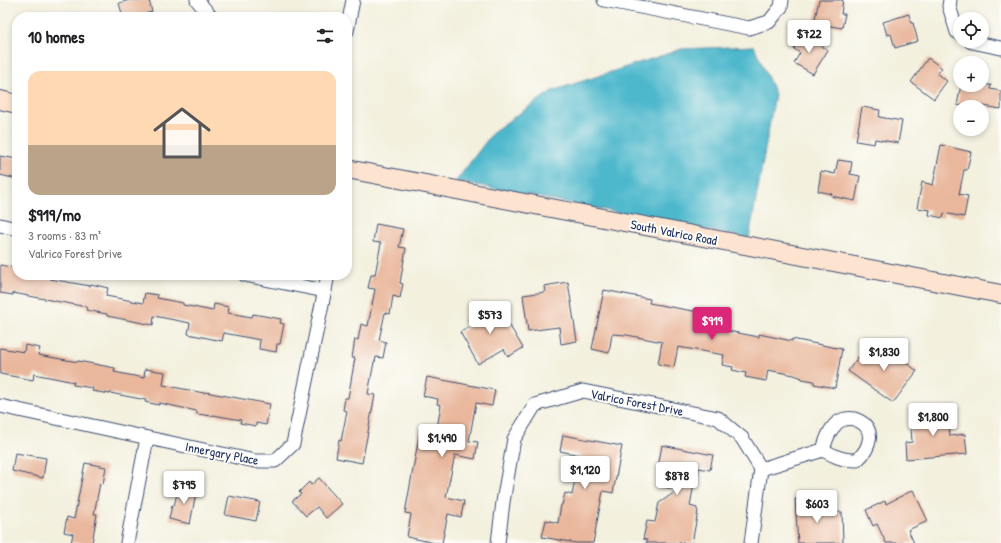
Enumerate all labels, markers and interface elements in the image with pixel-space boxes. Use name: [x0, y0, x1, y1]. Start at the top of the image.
map controls: [953, 12, 989, 136]
button: locate: [953, 12, 989, 48]
pin: $722: [785, 20, 833, 54]
text: $722: [796, 24, 822, 42]
text: 10 homes: [28, 25, 85, 48]
icon: filters: [314, 25, 336, 47]
button: +: [953, 56, 989, 92]
icon: home: [146, 97, 218, 169]
button: −: [953, 100, 989, 136]
text: $919/mo: [28, 203, 81, 226]
street label: South Valrico Road: [629, 215, 719, 249]
text: 3 rooms · 83 m²: [28, 226, 101, 244]
text: Valrico Forest Drive: [28, 244, 122, 262]
pin: $573: [466, 301, 514, 335]
text: $573: [478, 305, 502, 323]
pin: $919: [688, 307, 736, 341]
text: $919: [702, 311, 722, 329]
pin: $1,830: [851, 338, 917, 372]
text: $1,830: [868, 342, 900, 360]
street label: Valrico Forest Drive: [589, 384, 685, 420]
pin: $1,800: [900, 403, 966, 437]
text: $1,800: [917, 407, 949, 425]
pin: $1,490: [409, 424, 475, 458]
text: $1,490: [427, 428, 457, 446]
street label: Innergary Place: [184, 437, 260, 469]
pin: $1,120: [552, 456, 618, 490]
text: $1,120: [570, 460, 600, 478]
pin: $878: [653, 462, 701, 496]
text: $878: [665, 466, 689, 484]
pin: $795: [160, 471, 208, 505]
text: $795: [172, 475, 196, 493]
pin: $603: [793, 490, 841, 524]
text: $603: [805, 494, 829, 512]

